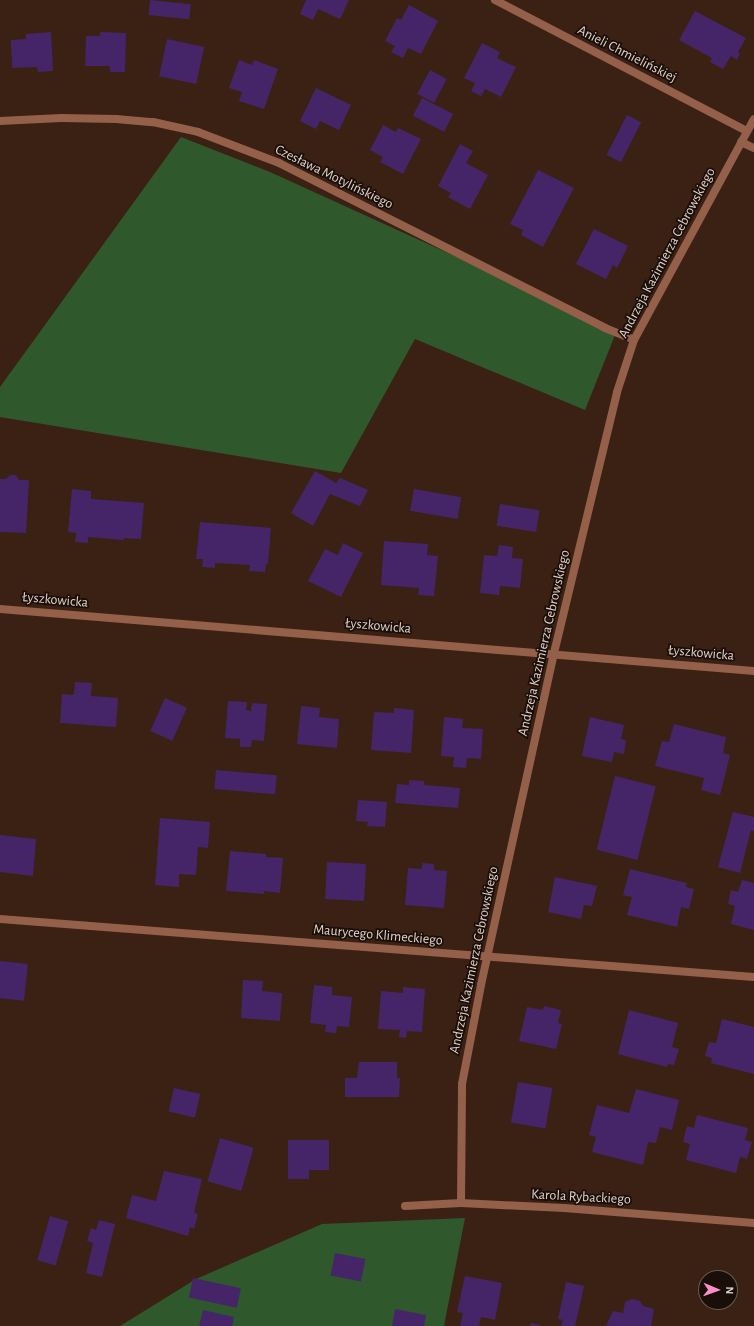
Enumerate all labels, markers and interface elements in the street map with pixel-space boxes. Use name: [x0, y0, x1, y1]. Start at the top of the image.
street label: Anieli Chmielińskiej: [575, 22, 679, 86]
street label: Czesława Motylińskiego: [272, 141, 396, 213]
street label: Andrzeja Kazimierza Cebrowskiego: [615, 165, 719, 341]
street label: Andrzeja Kazimierza Cebrowskiego: [514, 548, 574, 738]
street label: Łyszkowicka: [21, 589, 89, 611]
street label: Łyszkowicka: [344, 615, 412, 637]
street label: Łyszkowicka: [667, 642, 735, 664]
street label: Andrzeja Kazimierza Cebrowskiego: [446, 865, 502, 1055]
street label: Maurycego Klimeckiego: [313, 921, 443, 949]
street label: Karola Rybackiego: [531, 1186, 631, 1208]
north arrow: [698, 1270, 738, 1310]
text: N: [724, 1286, 735, 1294]

